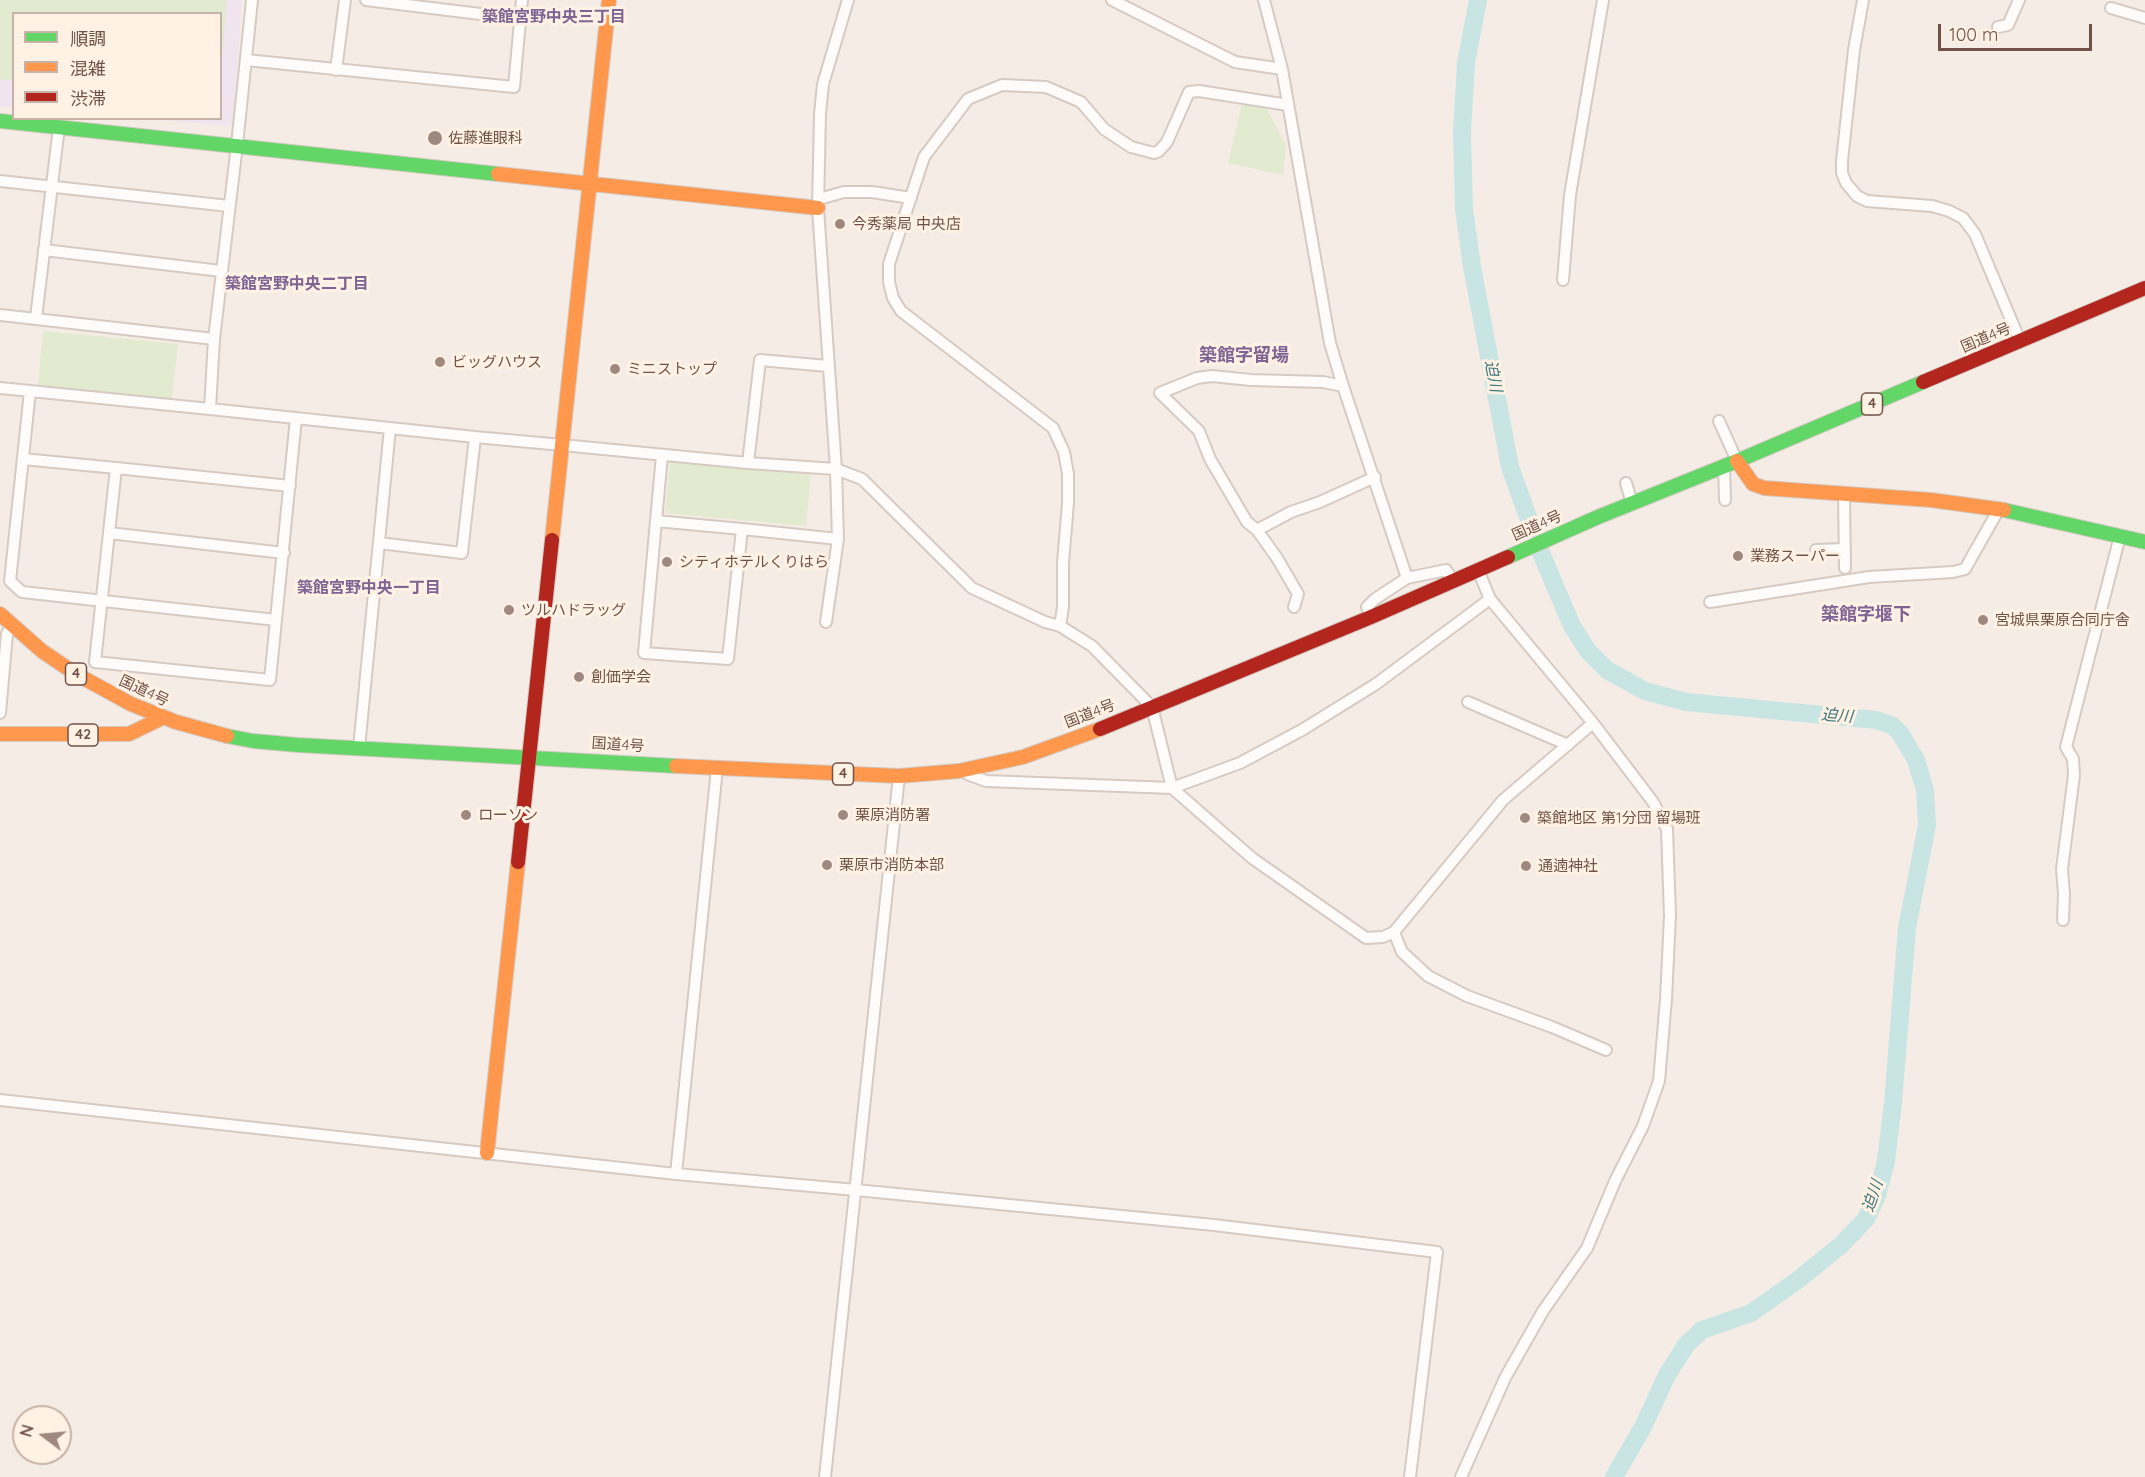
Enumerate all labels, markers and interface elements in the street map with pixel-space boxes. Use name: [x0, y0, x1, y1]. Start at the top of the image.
district label: 築館宮野中央三丁目: [482, 7, 626, 27]
legend: [12, 12, 222, 120]
scale bar: [1941, 12, 2096, 50]
text: 100 m: [1949, 23, 1998, 46]
text: 順調: [70, 27, 106, 50]
text: 混雑: [70, 57, 106, 80]
text: 渋滞: [70, 87, 106, 110]
marker: 佐藤進眼科: [426, 129, 444, 147]
place label: 佐藤進眼科: [448, 129, 523, 147]
place label: 今秀薬局 中央店: [852, 215, 961, 233]
marker: 今秀薬局 中央店: [833, 217, 847, 231]
district label: 築館宮野中央二丁目: [225, 274, 369, 294]
street label: 国道4号: [1958, 319, 2014, 357]
district label: 築館字留場: [1199, 345, 1289, 367]
place label: ビッグハウス: [452, 353, 542, 371]
marker: ビッグハウス: [433, 355, 447, 369]
water label: 迫川: [1481, 358, 1505, 394]
place label: ミニストップ: [627, 360, 717, 378]
marker: ミニストップ: [608, 362, 622, 376]
road number: 4: [1862, 393, 1882, 415]
street label: 国道4号: [1509, 507, 1565, 545]
place label: 業務スーパー: [1750, 547, 1840, 565]
marker: 業務スーパー: [1731, 549, 1745, 563]
place label: シティホテルくりはら: [679, 553, 829, 571]
marker: シティホテルくりはら: [660, 555, 674, 569]
district label: 築館宮野中央一丁目: [297, 578, 441, 598]
place label: ツルハドラッグ: [521, 601, 626, 619]
marker: ツルハドラッグ: [502, 603, 516, 617]
district label: 築館字堰下: [1821, 604, 1911, 626]
place label: 宮城県栗原合同庁舎: [1995, 611, 2130, 629]
marker: 宮城県栗原合同庁舎: [1976, 613, 1990, 627]
road number: 4: [66, 663, 86, 685]
place label: 創価学会: [591, 668, 651, 686]
marker: 創価学会: [572, 670, 586, 684]
street label: 国道4号: [116, 672, 172, 710]
street label: 国道4号: [1062, 696, 1118, 732]
water label: 迫川: [1820, 705, 1854, 727]
road number: 42: [68, 724, 98, 746]
street label: 国道4号: [591, 734, 645, 756]
road number: 4: [832, 763, 854, 785]
place label: ローソン: [478, 806, 538, 824]
place label: 栗原消防署: [855, 806, 930, 824]
marker: ローソン: [459, 808, 473, 822]
marker: 栗原消防署: [836, 808, 850, 822]
place label: 築館地区 第1分団 留場班: [1537, 809, 1701, 827]
marker: 築館地区 第1分団 留場班: [1518, 811, 1532, 825]
place label: 栗原市消防本部: [839, 856, 944, 874]
place label: 通遖神社: [1538, 857, 1598, 875]
marker: 栗原市消防本部: [820, 858, 834, 872]
marker: 通遖神社: [1519, 859, 1533, 873]
water label: 迫川: [1859, 1178, 1887, 1214]
north arrow: [12, 1405, 72, 1465]
text: N: [15, 1422, 38, 1439]

